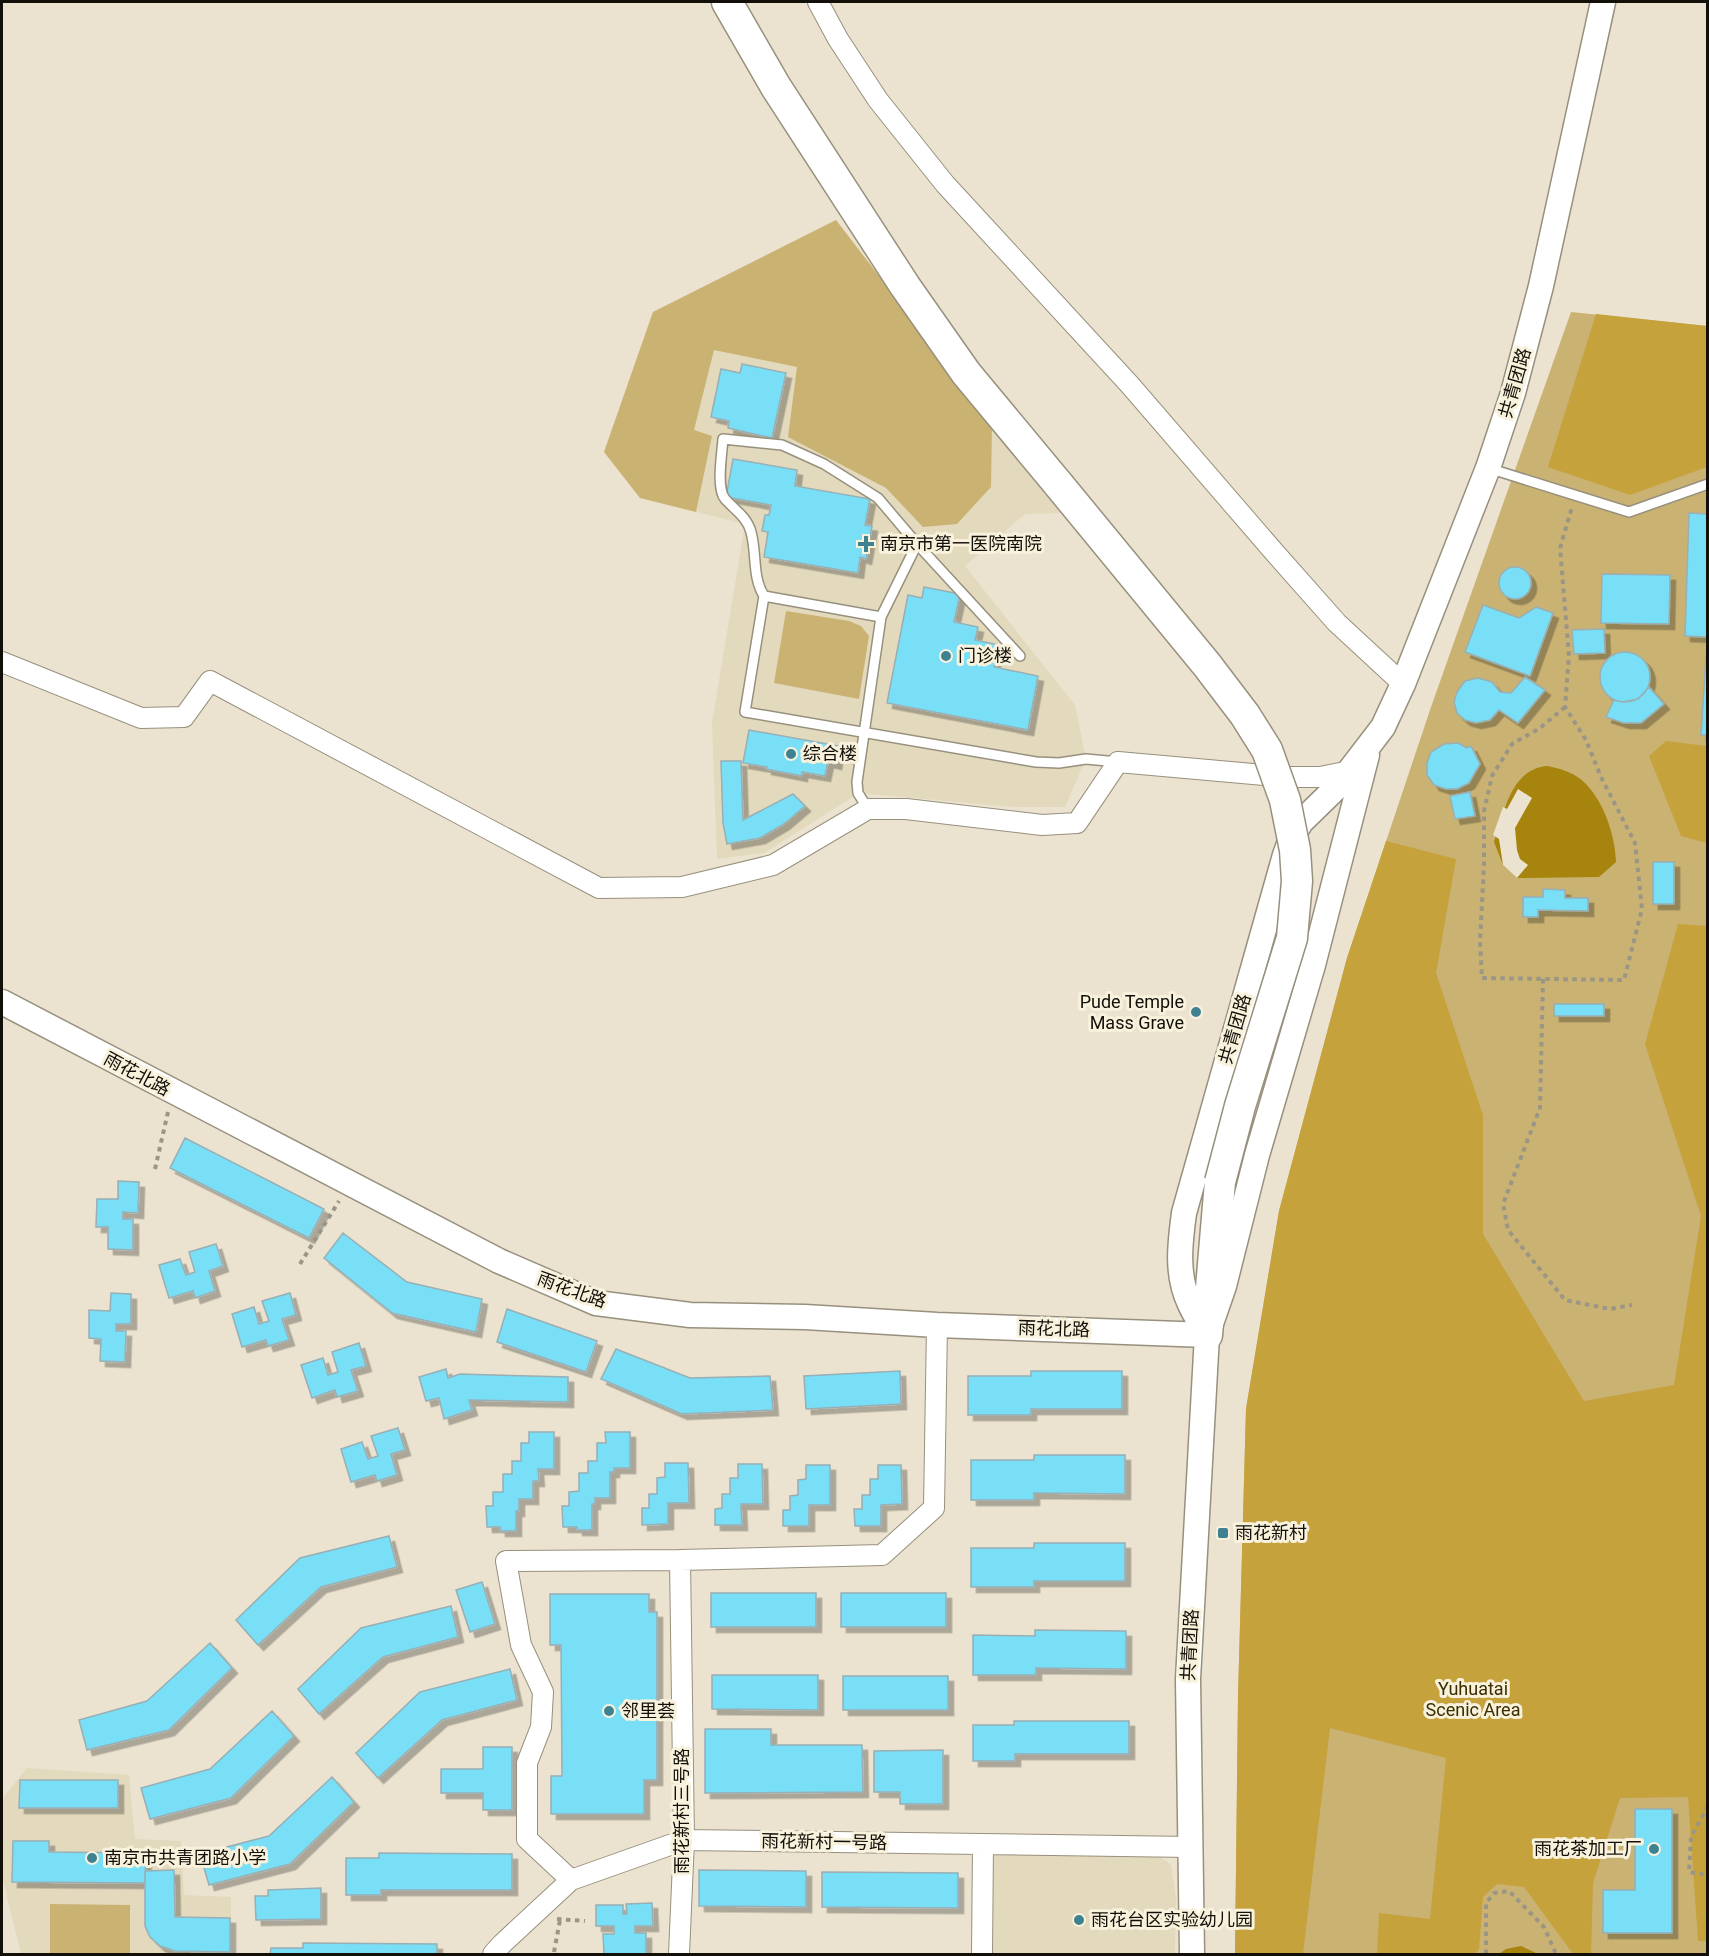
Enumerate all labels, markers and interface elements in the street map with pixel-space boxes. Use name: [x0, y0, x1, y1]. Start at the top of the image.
street label: 共青团路: [1495, 345, 1535, 420]
place label: 南京市第一医院南院: [880, 533, 1042, 554]
marker: 南京市第一医院南院: [857, 535, 875, 553]
place label: 门诊楼: [958, 645, 1012, 666]
marker: 门诊楼: [939, 649, 953, 663]
place label: 综合楼: [803, 743, 857, 764]
marker: 综合楼: [784, 747, 798, 761]
place label: Pude Temple Mass Grave: [1080, 991, 1184, 1033]
street label: 共青团路: [1215, 991, 1255, 1066]
marker: Pude Temple Mass Grave: [1189, 1005, 1203, 1019]
street label: 雨花北路: [101, 1047, 174, 1100]
street label: 雨花北路: [535, 1267, 610, 1312]
street label: 雨花北路: [1018, 1317, 1090, 1340]
place label: 雨花新村: [1235, 1522, 1307, 1543]
marker: 雨花新村: [1216, 1526, 1230, 1540]
street label: 共青团路: [1177, 1608, 1202, 1681]
park label: Yuhuatai Scenic Area: [1426, 1678, 1520, 1720]
place label: 邻里荟: [621, 1700, 675, 1721]
marker: 邻里荟: [602, 1704, 616, 1718]
street label: 雨花新村三号路: [671, 1748, 692, 1874]
street label: 雨花新村一号路: [761, 1830, 887, 1853]
place label: 雨花茶加工厂: [1534, 1838, 1642, 1859]
marker: 雨花茶加工厂: [1647, 1842, 1661, 1856]
place label: 南京市共青团路小学: [104, 1847, 266, 1868]
marker: 南京市共青团路小学: [85, 1851, 99, 1865]
place label: 雨花台区实验幼儿园: [1091, 1909, 1253, 1930]
marker: 雨花台区实验幼儿园: [1072, 1913, 1086, 1927]

